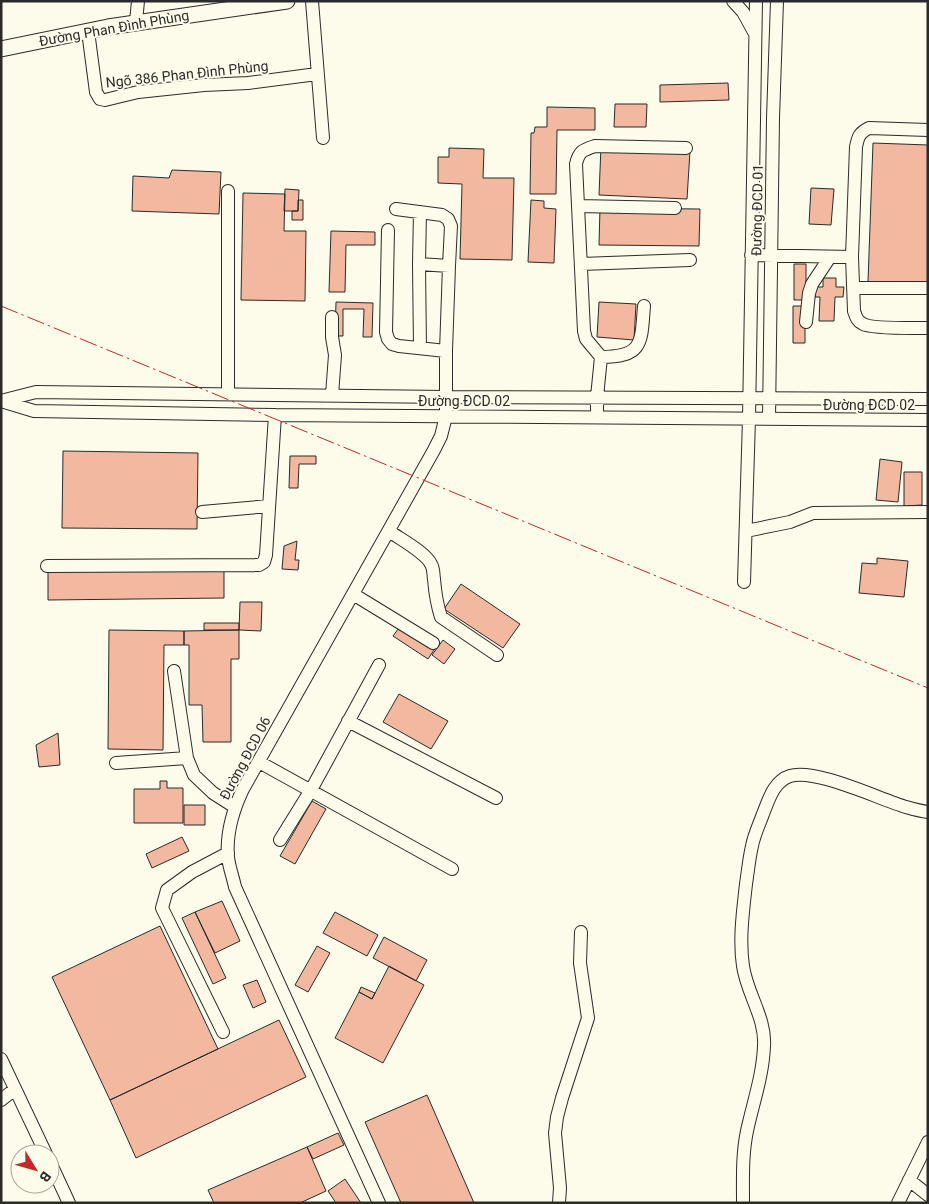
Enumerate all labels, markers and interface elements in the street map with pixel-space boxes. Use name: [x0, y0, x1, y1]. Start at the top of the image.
street label: Đường Phan Đình Phùng: [38, 7, 190, 49]
street label: Ngõ 386 Phan Đình Phùng: [105, 58, 269, 90]
street label: Đường ĐCD 01: [748, 164, 766, 256]
street label: Đường ĐCD 02: [418, 393, 510, 409]
street label: Đường ĐCD 02: [823, 397, 915, 413]
street label: Đường ĐCD 06: [216, 714, 274, 802]
north arrow: [10, 1144, 60, 1194]
text: B: [36, 1168, 54, 1185]

